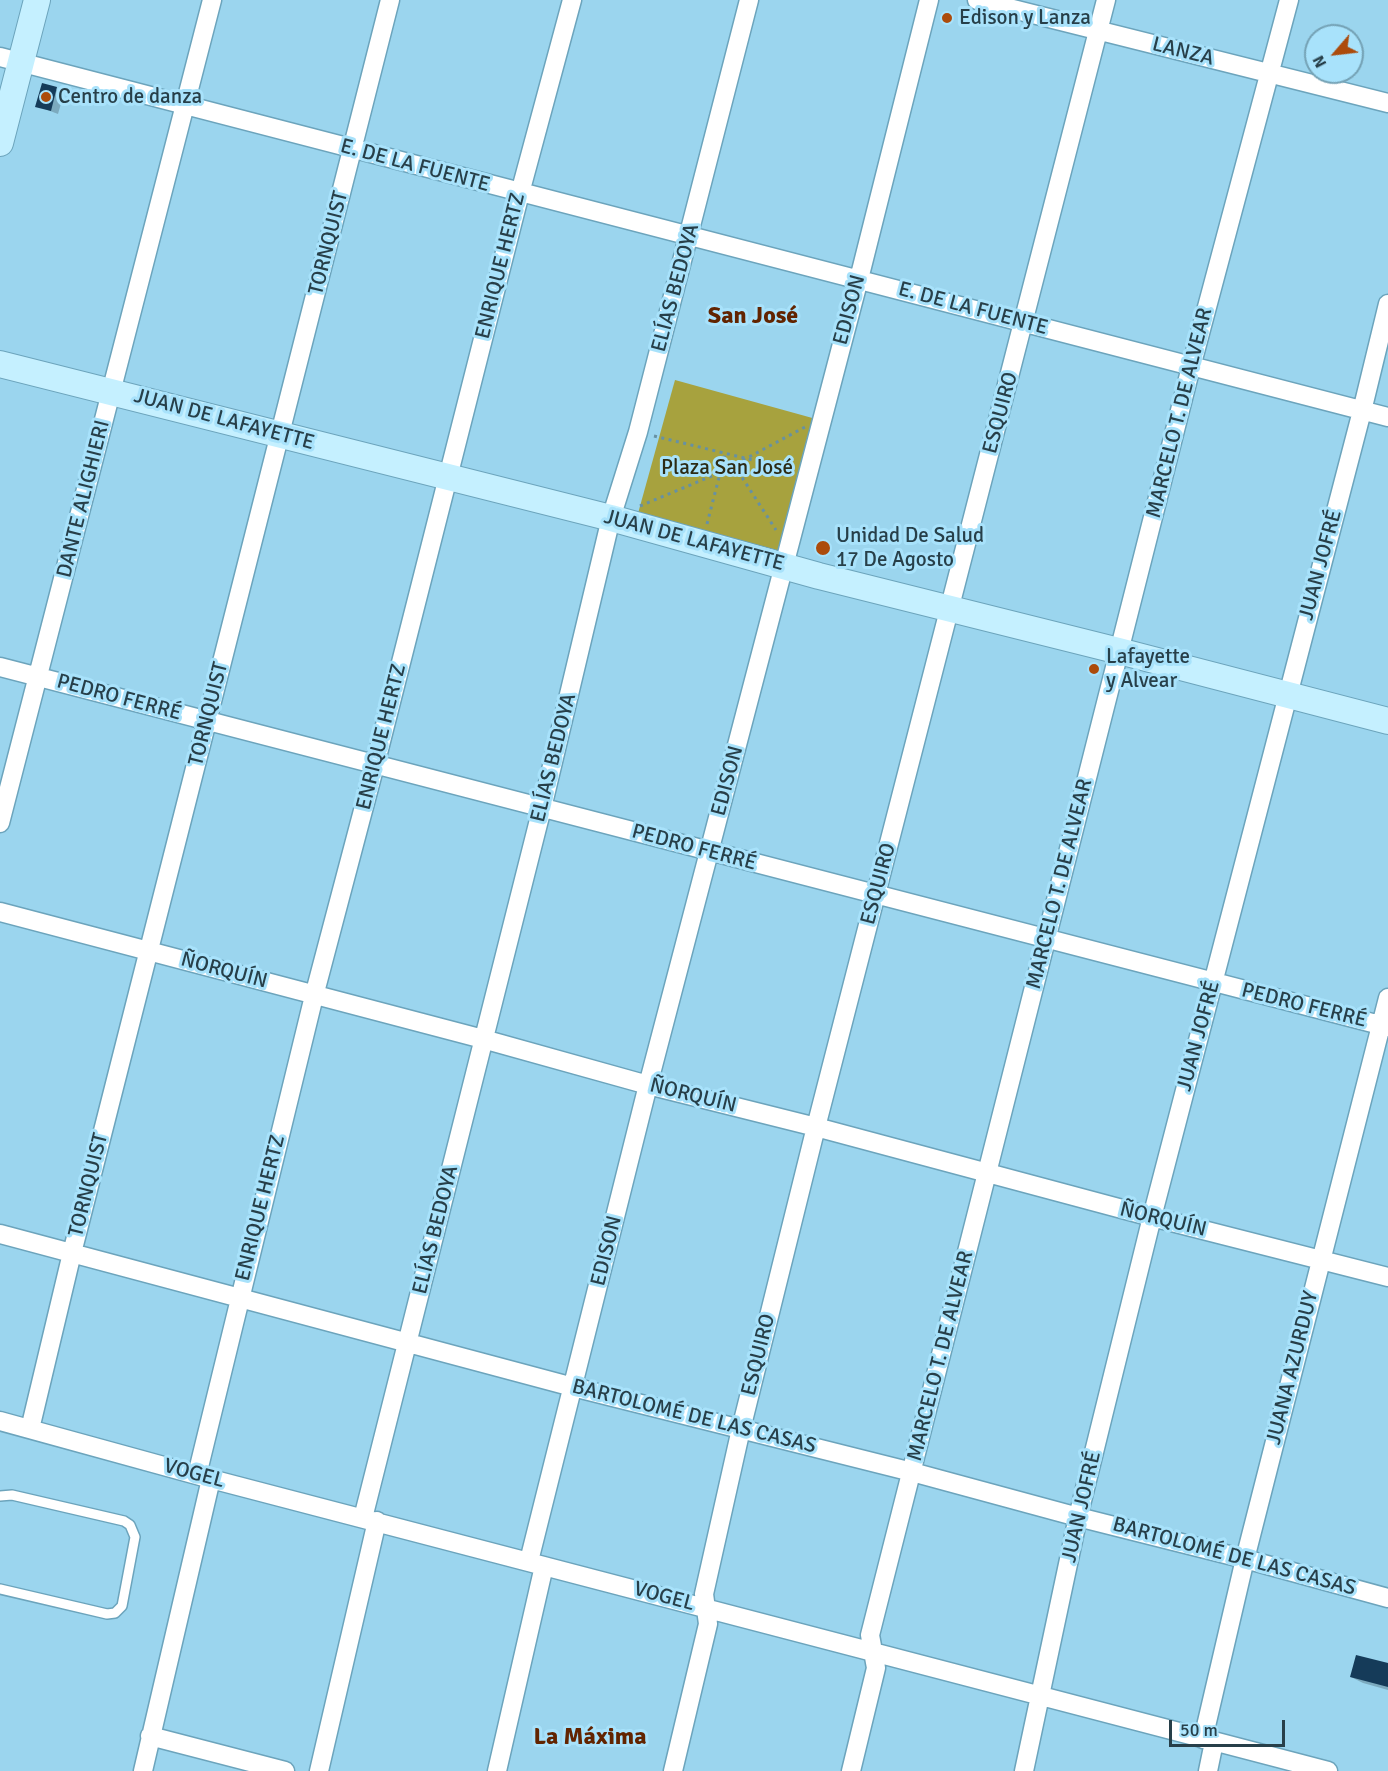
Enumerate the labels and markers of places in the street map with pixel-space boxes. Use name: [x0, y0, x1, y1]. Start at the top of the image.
place label: Edison y Lanza: [959, 5, 1091, 31]
marker: Edison y Lanza: [940, 11, 954, 25]
place label: Centro de danza: [58, 84, 202, 110]
marker: Centro de danza: [39, 90, 53, 104]
place label: Unidad De Salud 17 De Agosto: [836, 523, 984, 573]
marker: Unidad De Salud 17 De Agosto: [814, 539, 832, 557]
place label: Lafayette y Alvear: [1106, 644, 1190, 694]
marker: Lafayette y Alvear: [1087, 662, 1101, 676]

